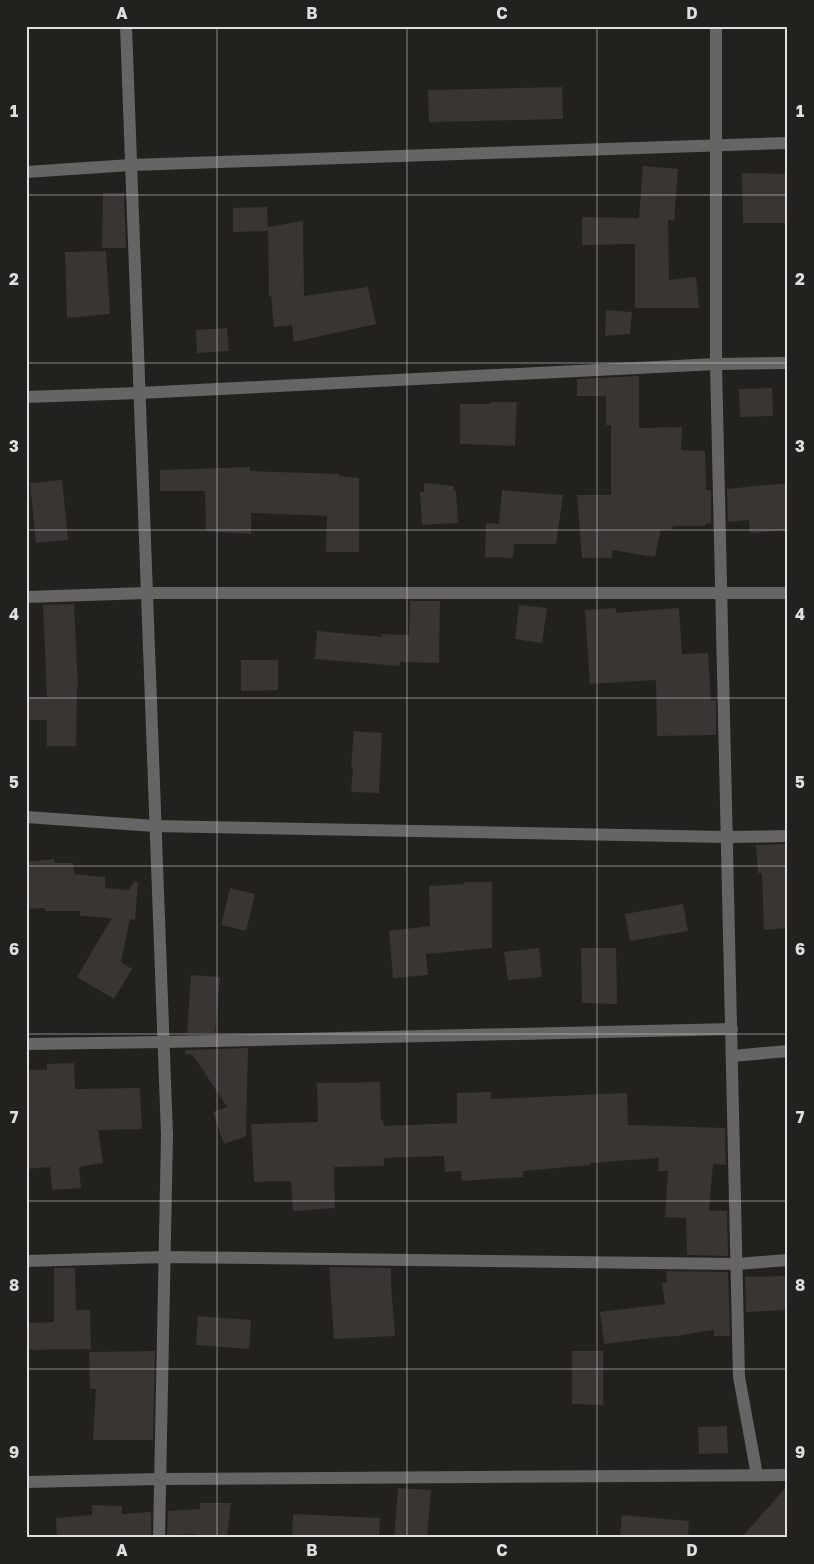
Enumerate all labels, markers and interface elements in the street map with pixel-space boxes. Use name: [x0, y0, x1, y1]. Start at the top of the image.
text: A: [116, 3, 128, 23]
text: B: [306, 3, 318, 23]
text: C: [496, 3, 508, 23]
text: D: [686, 3, 698, 23]
text: 1: [10, 101, 18, 121]
text: 1: [796, 101, 804, 121]
text: 2: [9, 269, 19, 289]
text: 2: [795, 269, 805, 289]
text: 3: [9, 436, 19, 456]
text: 3: [795, 436, 805, 456]
text: 4: [9, 604, 19, 624]
text: 4: [795, 604, 805, 624]
text: 5: [9, 772, 19, 792]
text: 5: [795, 772, 805, 792]
text: 6: [9, 939, 19, 959]
text: 6: [795, 939, 805, 959]
text: 7: [10, 1107, 19, 1127]
text: 7: [796, 1107, 805, 1127]
text: 8: [9, 1275, 19, 1295]
text: 8: [795, 1275, 805, 1295]
text: 9: [9, 1442, 19, 1462]
text: 9: [795, 1442, 805, 1462]
text: A: [116, 1540, 128, 1560]
text: B: [306, 1540, 318, 1560]
text: C: [496, 1540, 508, 1560]
text: D: [686, 1540, 698, 1560]

